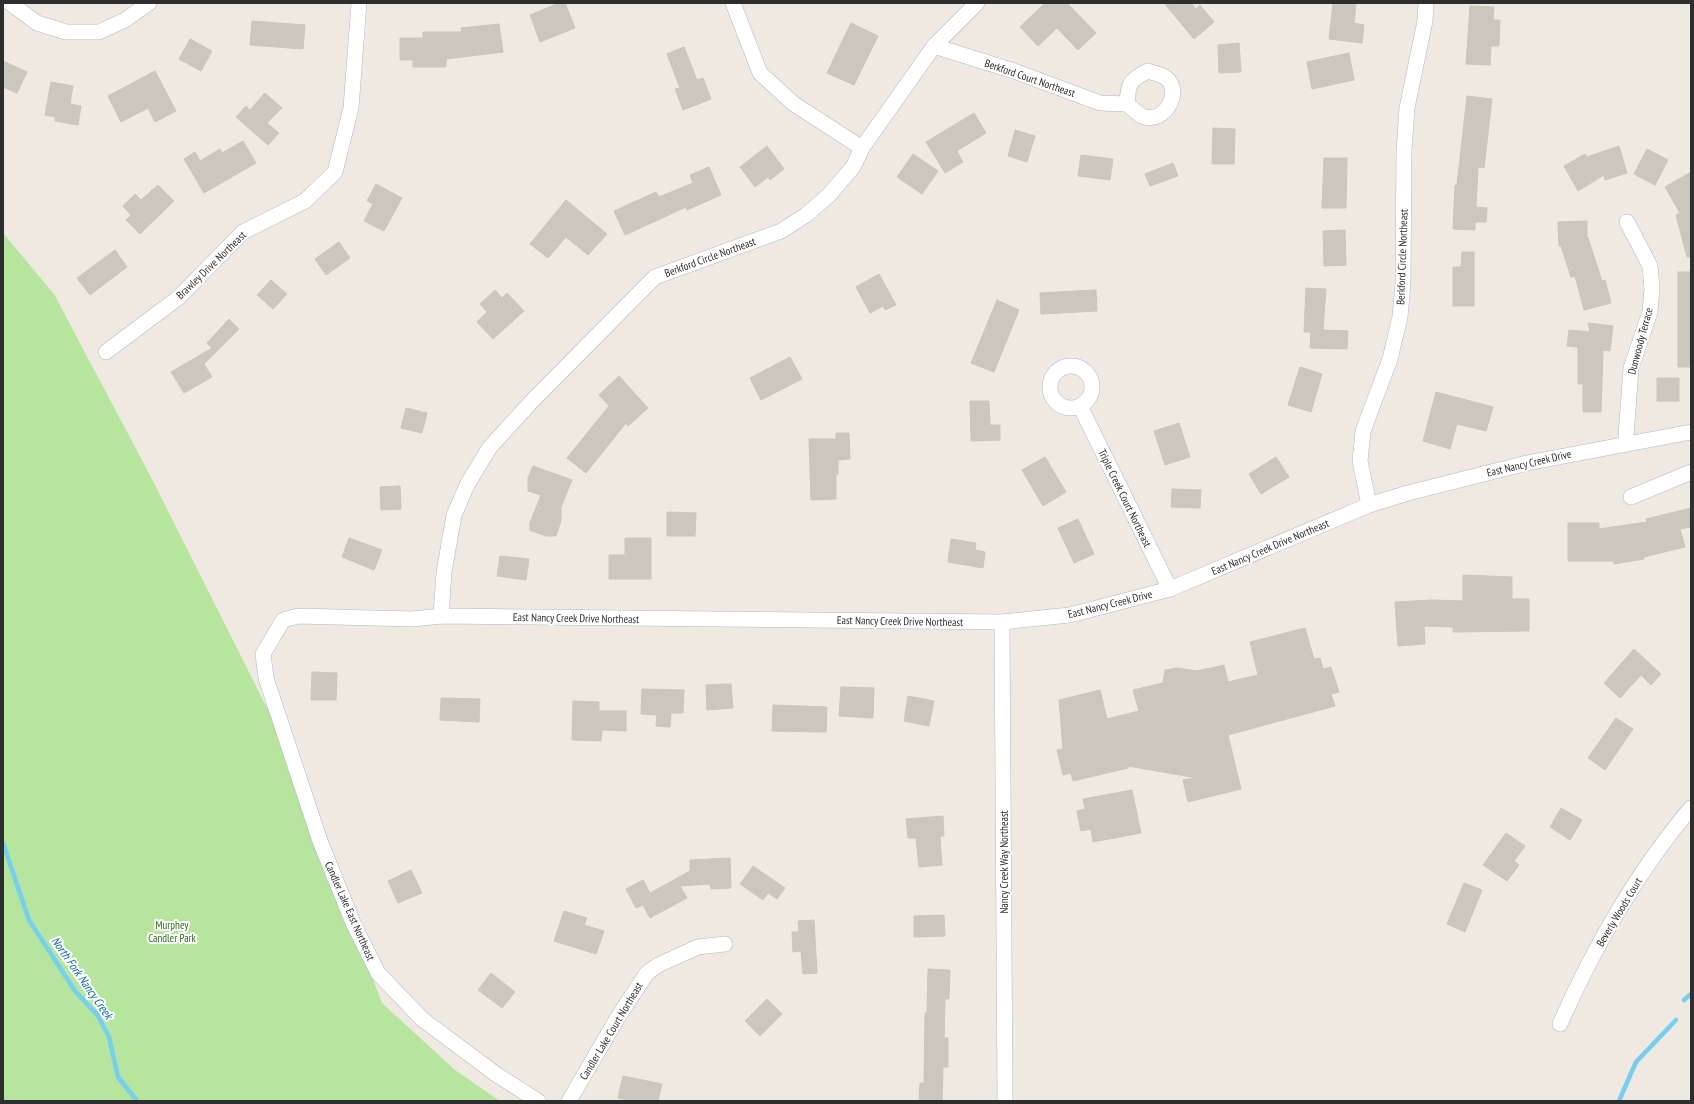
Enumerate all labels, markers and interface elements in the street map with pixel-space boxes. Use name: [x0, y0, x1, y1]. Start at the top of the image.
street label: Berkford Court Northeast: [983, 56, 1077, 100]
street label: Berkford Circle Northeast: [1393, 209, 1411, 305]
street label: Brawley Drive Northeast: [173, 228, 249, 302]
street label: Berkford Circle Northeast: [663, 234, 757, 280]
street label: Dunwoody Terrace: [1624, 305, 1656, 376]
street label: East Nancy Creek Drive: [1485, 446, 1573, 480]
street label: Triple Creek Court Northeast: [1095, 447, 1155, 549]
street label: East Nancy Creek Drive Northeast: [1209, 516, 1331, 578]
street label: East Nancy Creek Drive: [1066, 587, 1154, 621]
street label: East Nancy Creek Drive Northeast: [513, 610, 639, 626]
street label: East Nancy Creek Drive Northeast: [837, 613, 963, 629]
street label: Nancy Creek Way Northeast: [997, 810, 1011, 914]
street label: Candler Lake East Northeast: [322, 859, 378, 963]
street label: Beverly Woods Court: [1593, 875, 1645, 949]
park label: Murphey Candler Park: [148, 918, 197, 945]
water label: North Fork Nancy Creek: [48, 934, 117, 1023]
street label: Candler Lake Court Northeast: [576, 980, 646, 1082]

